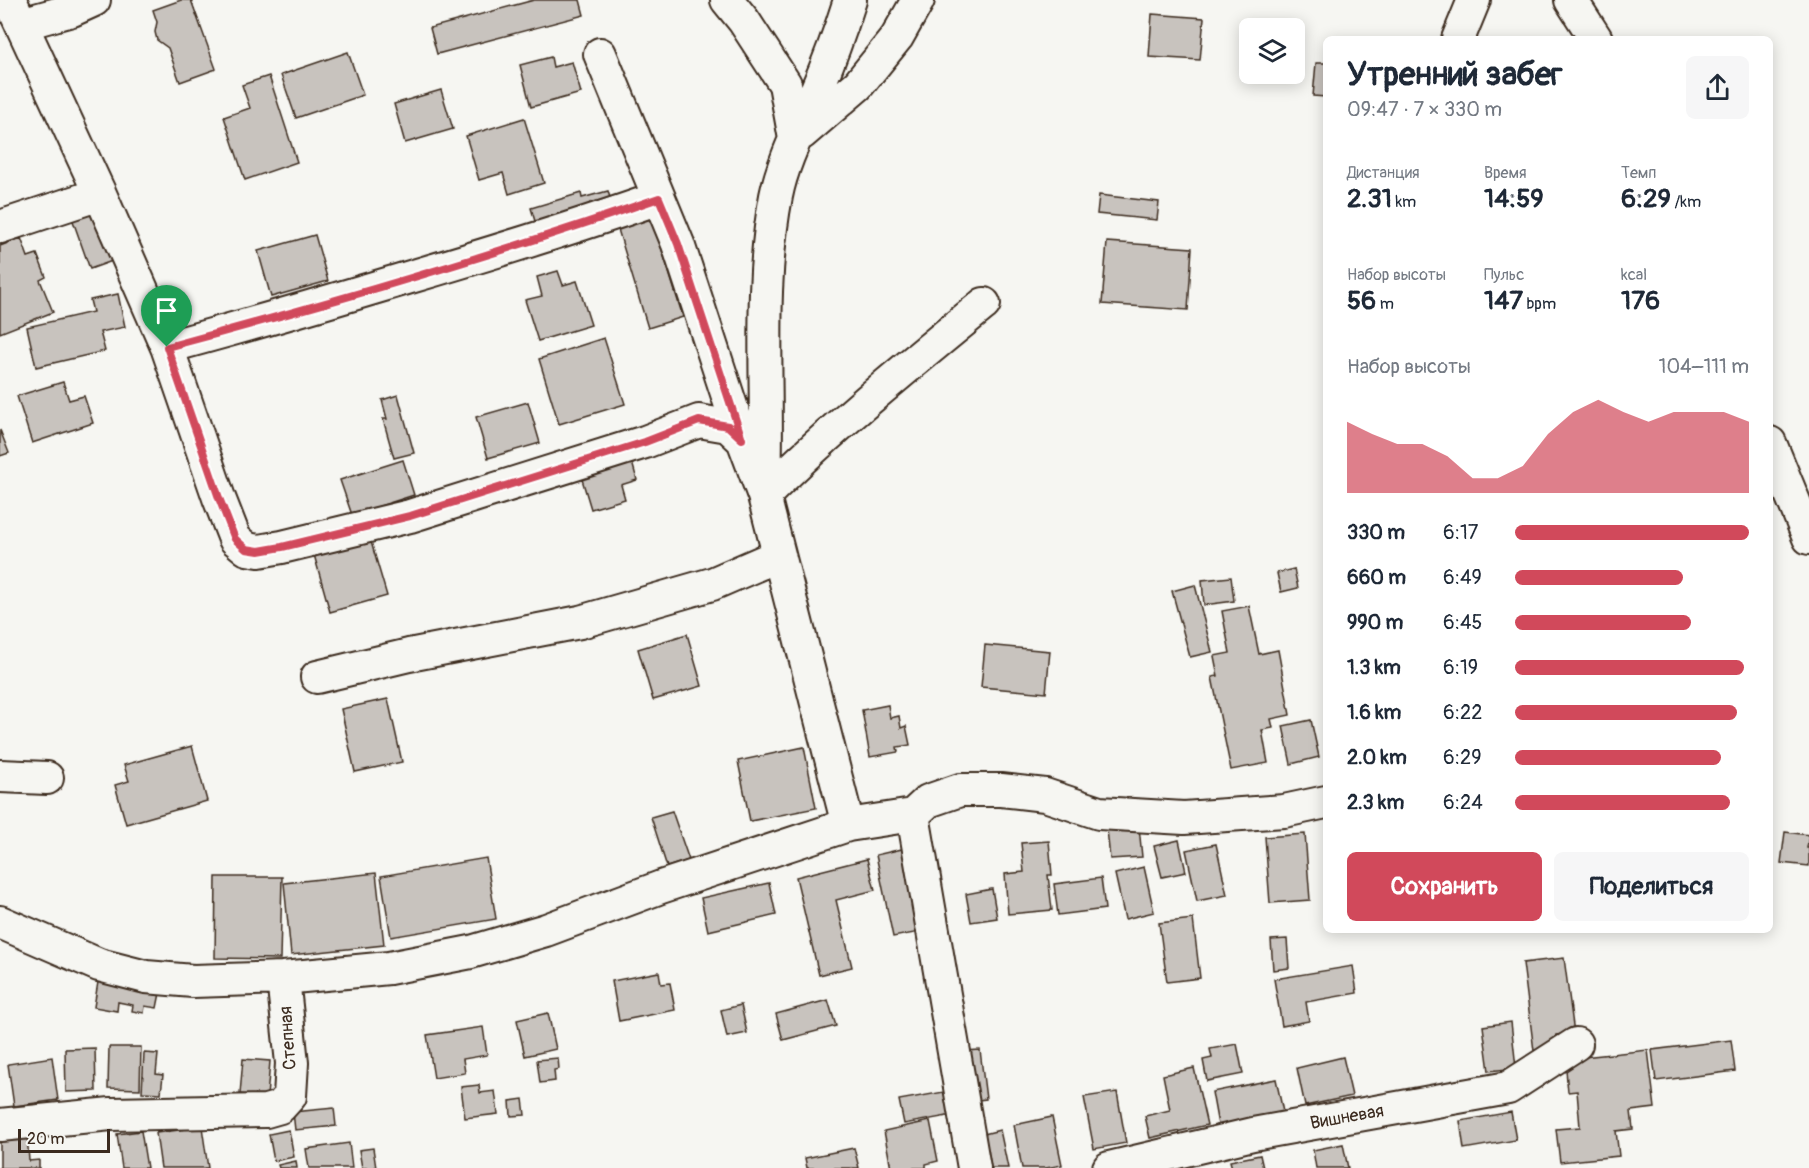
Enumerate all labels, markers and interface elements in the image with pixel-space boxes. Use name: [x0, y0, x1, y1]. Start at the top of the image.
map controls: [1239, 18, 1305, 84]
button: layers: [1239, 18, 1305, 84]
text: Утренний забег: [1347, 54, 1563, 95]
button: share: [1686, 56, 1749, 119]
text: 09:47 · 7 × 330 m: [1347, 97, 1502, 122]
text: Дистанция: [1347, 163, 1420, 183]
text: Время: [1484, 163, 1527, 183]
text: Темп: [1621, 163, 1656, 183]
text: 2.31: [1347, 183, 1392, 215]
text: 14:59: [1484, 183, 1544, 215]
text: 6:29: [1621, 183, 1671, 215]
text: km: [1392, 192, 1416, 212]
text: /km: [1671, 192, 1701, 212]
text: Набор высоты: [1347, 265, 1446, 285]
text: Пульс: [1484, 265, 1524, 285]
text: kcal: [1621, 265, 1647, 285]
pin: [141, 285, 192, 347]
text: 56: [1347, 285, 1376, 317]
text: 147: [1484, 285, 1523, 317]
text: 176: [1621, 285, 1660, 317]
icon: arrive: [150, 294, 183, 327]
text: m: [1376, 294, 1394, 314]
text: bpm: [1523, 294, 1556, 314]
text: Набор высоты: [1347, 354, 1471, 379]
text: 104–111 m: [1659, 354, 1749, 379]
text: 330 m: [1347, 520, 1405, 545]
text: 6:17: [1443, 520, 1478, 545]
text: 660 m: [1347, 565, 1406, 590]
text: 6:49: [1443, 565, 1482, 590]
text: 990 m: [1347, 610, 1403, 635]
text: 6:45: [1443, 610, 1482, 635]
text: 1.3 km: [1347, 655, 1401, 680]
text: 6:19: [1443, 655, 1478, 680]
text: 1.6 km: [1347, 700, 1401, 725]
text: 6:22: [1443, 700, 1482, 725]
text: 2.0 km: [1347, 745, 1407, 770]
text: 6:29: [1443, 745, 1481, 770]
text: 2.3 km: [1347, 790, 1404, 815]
text: 6:24: [1443, 790, 1483, 815]
button: Сохранить: [1347, 852, 1542, 921]
button: Поделиться: [1554, 852, 1749, 921]
street label: Степная: [274, 1005, 302, 1071]
street label: Вишневая: [1308, 1099, 1386, 1135]
scale bar: [18, 1126, 110, 1154]
text: 20 m: [27, 1129, 65, 1149]

